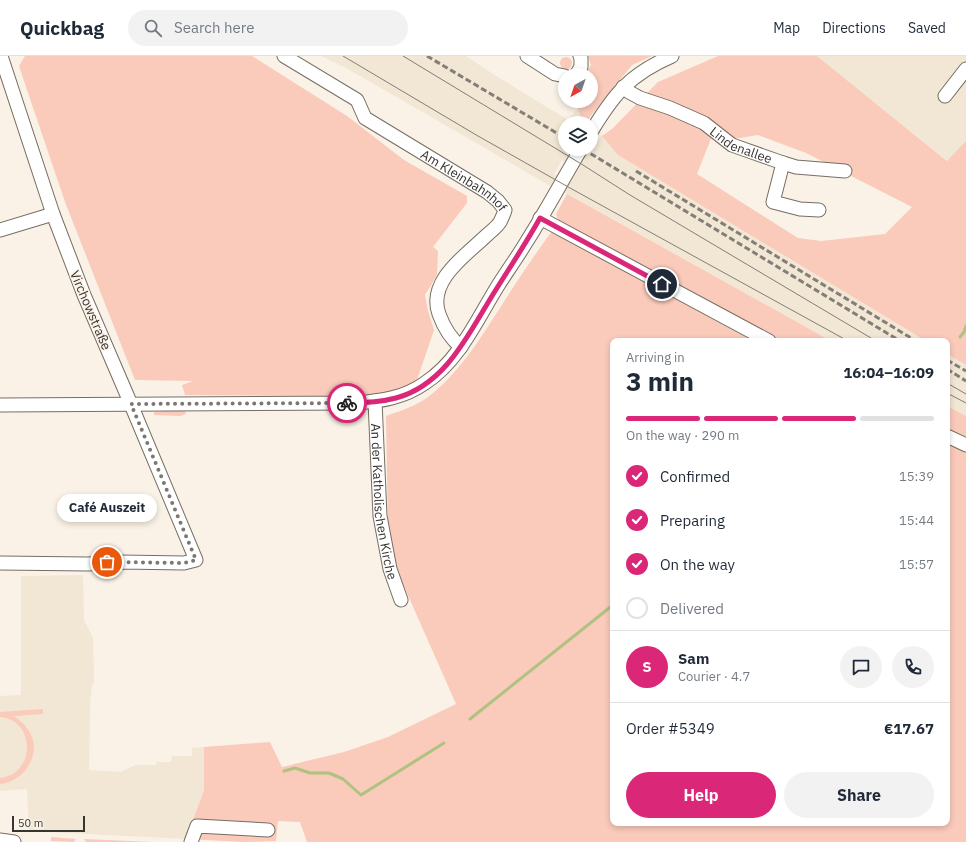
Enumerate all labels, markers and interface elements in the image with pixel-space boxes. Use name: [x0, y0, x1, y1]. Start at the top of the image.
search box: [128, 10, 408, 46]
text: Quickbag: [20, 16, 104, 40]
icon: search: [142, 17, 164, 39]
text: Search here: [174, 18, 254, 37]
text: Map: [773, 19, 800, 37]
text: Directions: [822, 19, 886, 37]
text: Saved: [908, 19, 946, 37]
north arrow: [558, 68, 598, 108]
map controls: [558, 68, 598, 156]
button: layers: [558, 116, 598, 156]
street label: Lindenallee: [706, 123, 774, 167]
street label: Am Kleinbahnhof: [417, 146, 511, 215]
pin: [645, 267, 679, 301]
street label: Virchowstraße: [66, 268, 115, 353]
icon: home: [651, 273, 673, 295]
text: Arriving in: [626, 349, 685, 366]
text: 16:04–16:09: [843, 363, 934, 382]
text: 3 min: [626, 364, 694, 398]
courier: [327, 383, 367, 423]
icon: bike: [336, 392, 358, 414]
street label: An der Katholischen Kirche: [367, 423, 401, 582]
text: On the way · 290 m: [626, 427, 739, 444]
icon: check: [626, 465, 648, 487]
text: Confirmed: [660, 467, 730, 486]
text: 15:39: [899, 468, 934, 485]
callout: Café Auszeit: [57, 494, 157, 522]
text: Café Auszeit: [69, 499, 145, 516]
icon: check: [626, 509, 648, 531]
text: Preparing: [660, 511, 725, 530]
text: 15:44: [899, 512, 934, 529]
pin: [90, 545, 124, 579]
icon: bag: [96, 551, 118, 573]
icon: check: [626, 553, 648, 575]
text: On the way: [660, 555, 735, 574]
text: 15:57: [899, 556, 934, 573]
text: Delivered: [660, 599, 724, 618]
button: chat: [840, 646, 882, 688]
button: phone: [892, 646, 934, 688]
text: Sam: [678, 649, 709, 668]
text: S: [642, 657, 652, 676]
text: Courier · 4.7: [678, 668, 750, 685]
text: Order #5349: [626, 719, 715, 738]
text: €17.67: [884, 719, 934, 738]
button: Help: [626, 772, 776, 818]
button: Share: [784, 772, 934, 818]
scale bar: [12, 814, 85, 833]
text: 50 m: [18, 816, 43, 830]

